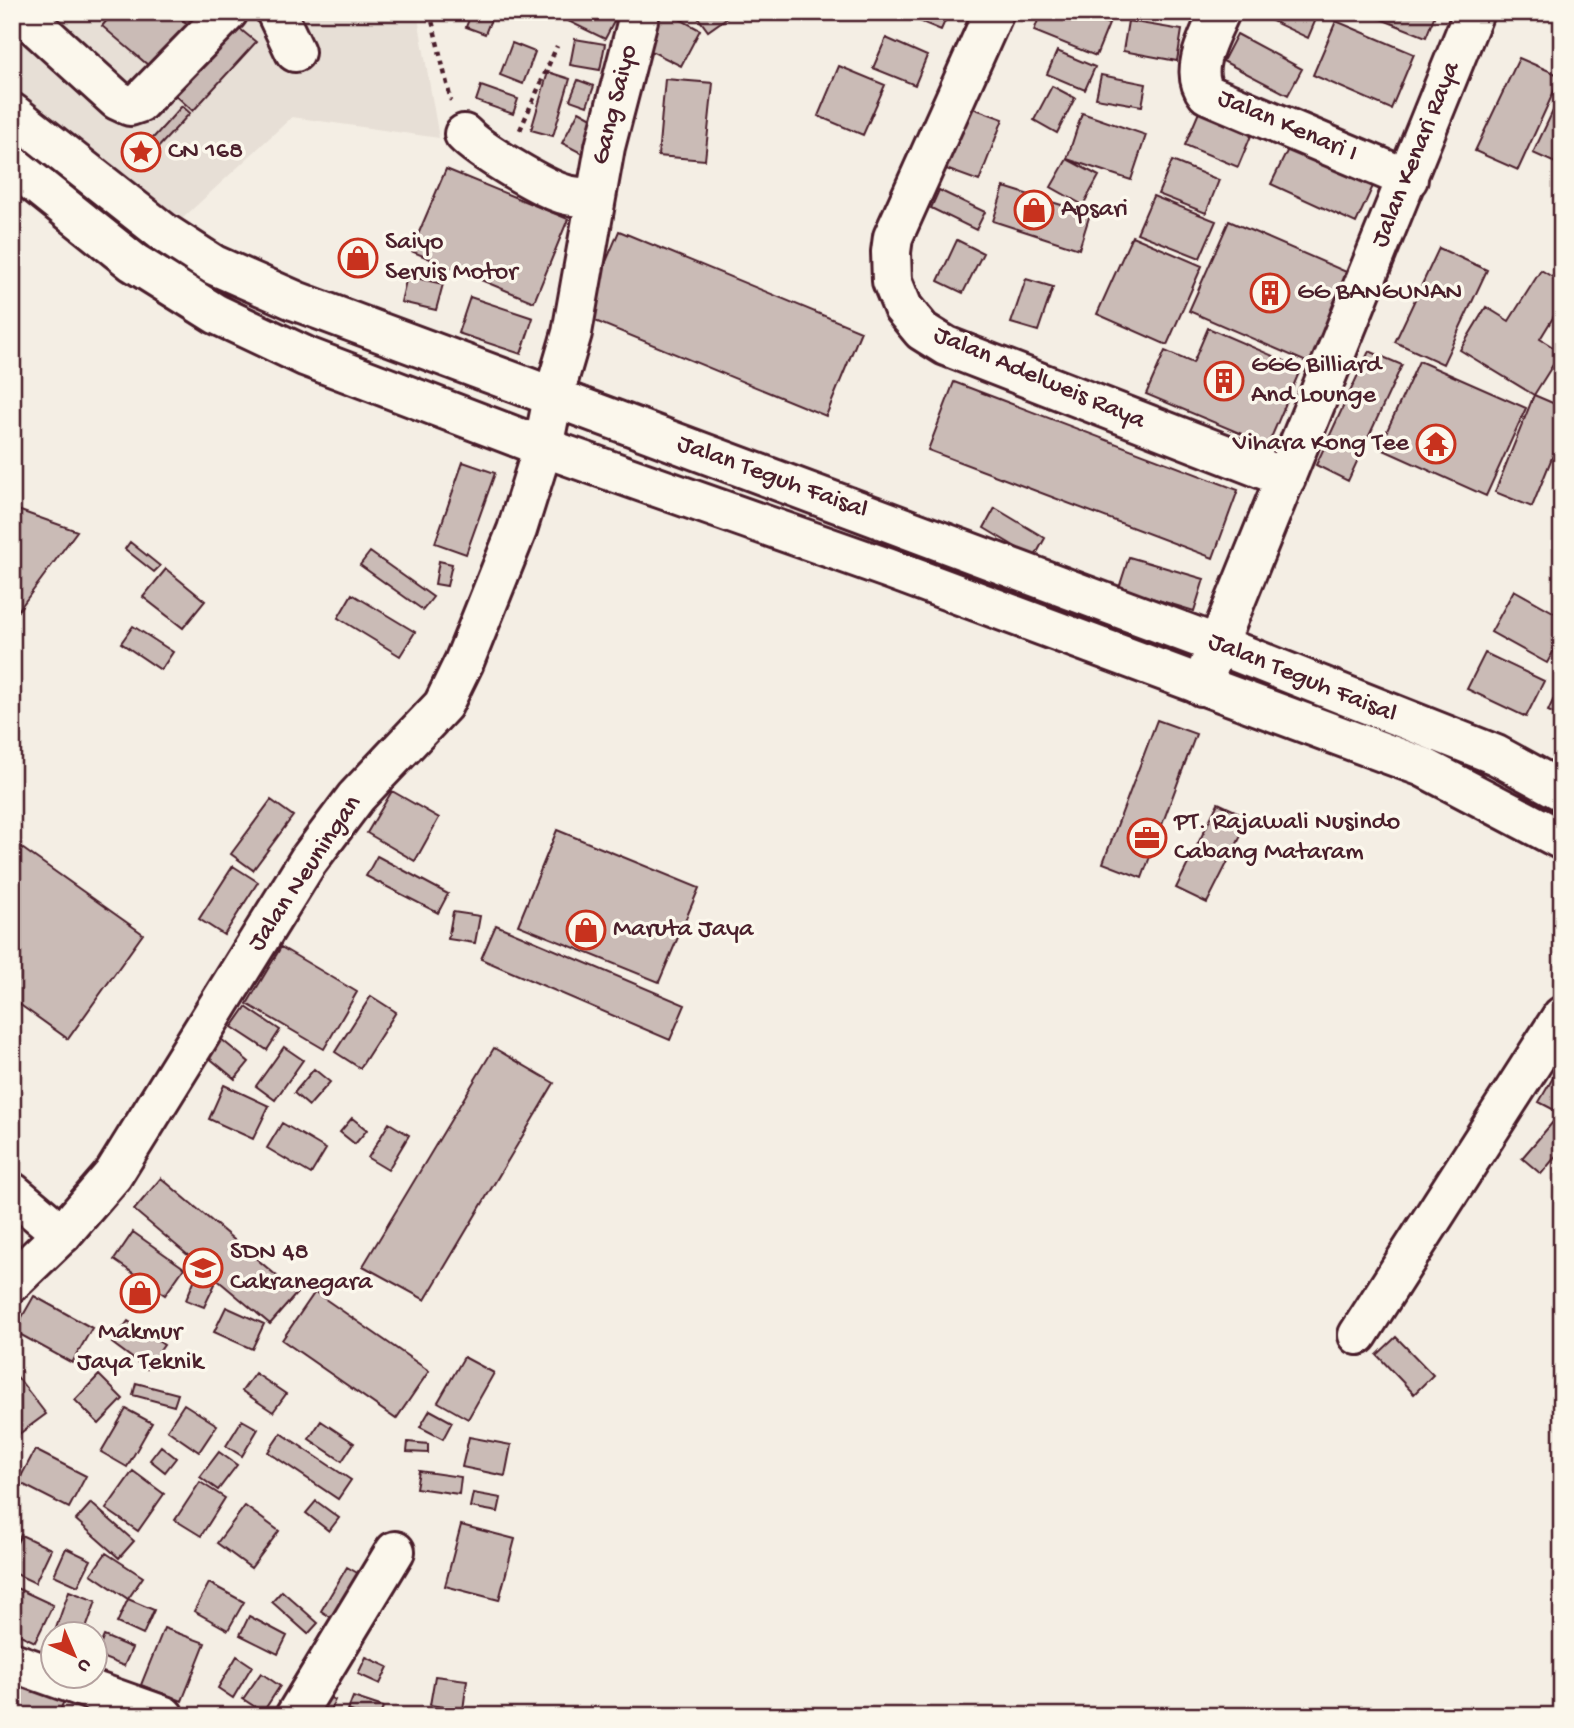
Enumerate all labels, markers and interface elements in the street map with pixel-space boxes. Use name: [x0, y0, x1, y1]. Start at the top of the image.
street label: Gang Saiyo: [586, 42, 646, 168]
street label: Jalan Kenari Raya: [1366, 56, 1469, 252]
street label: Jalan Kenari I: [1213, 84, 1361, 170]
place icon: CN 168: [120, 131, 162, 173]
place label: CN 168: [168, 137, 243, 168]
shop icon: Apsari: [1013, 189, 1055, 231]
place label: Apsari: [1061, 195, 1128, 226]
place label: Saiyo Servis Motor: [385, 228, 520, 289]
shop icon: Saiyo Servis Motor: [337, 237, 379, 279]
building icon: GG BANGUNAN: [1249, 272, 1291, 314]
place label: GG BANGUNAN: [1297, 278, 1462, 309]
street label: Jalan Adelweis Raya: [929, 320, 1151, 438]
place label: GGG Billiard And Lounge: [1251, 351, 1383, 412]
building icon: GGG Billiard And Lounge: [1203, 360, 1245, 402]
temple icon: Vihara Kong Tee: [1415, 423, 1457, 465]
street label: Jalan Teguh Faisal: [672, 429, 872, 527]
place label: Vihara Kong Tee: [1232, 429, 1410, 460]
street label: Jalan Teguh Faisal: [1203, 627, 1401, 731]
street label: Jalan Neuningan: [242, 790, 370, 958]
place label: PT. Rajawali Nusindo Cabang Mataram: [1173, 808, 1400, 869]
office icon: PT. Rajawali Nusindo Cabang Mataram: [1126, 817, 1168, 859]
shop icon: Maruta Jaya: [565, 909, 607, 951]
place label: Maruta Jaya: [613, 915, 755, 946]
place label: SDN 48 Cakranegara: [230, 1238, 374, 1299]
school or university icon: SDN 48 Cakranegara: [182, 1247, 224, 1289]
shop icon: Makmur Jaya Teknik: [119, 1272, 161, 1314]
place label: Makmur Jaya Teknik: [77, 1318, 205, 1379]
north arrow: [38, 1620, 108, 1690]
text: U: [71, 1653, 95, 1677]

